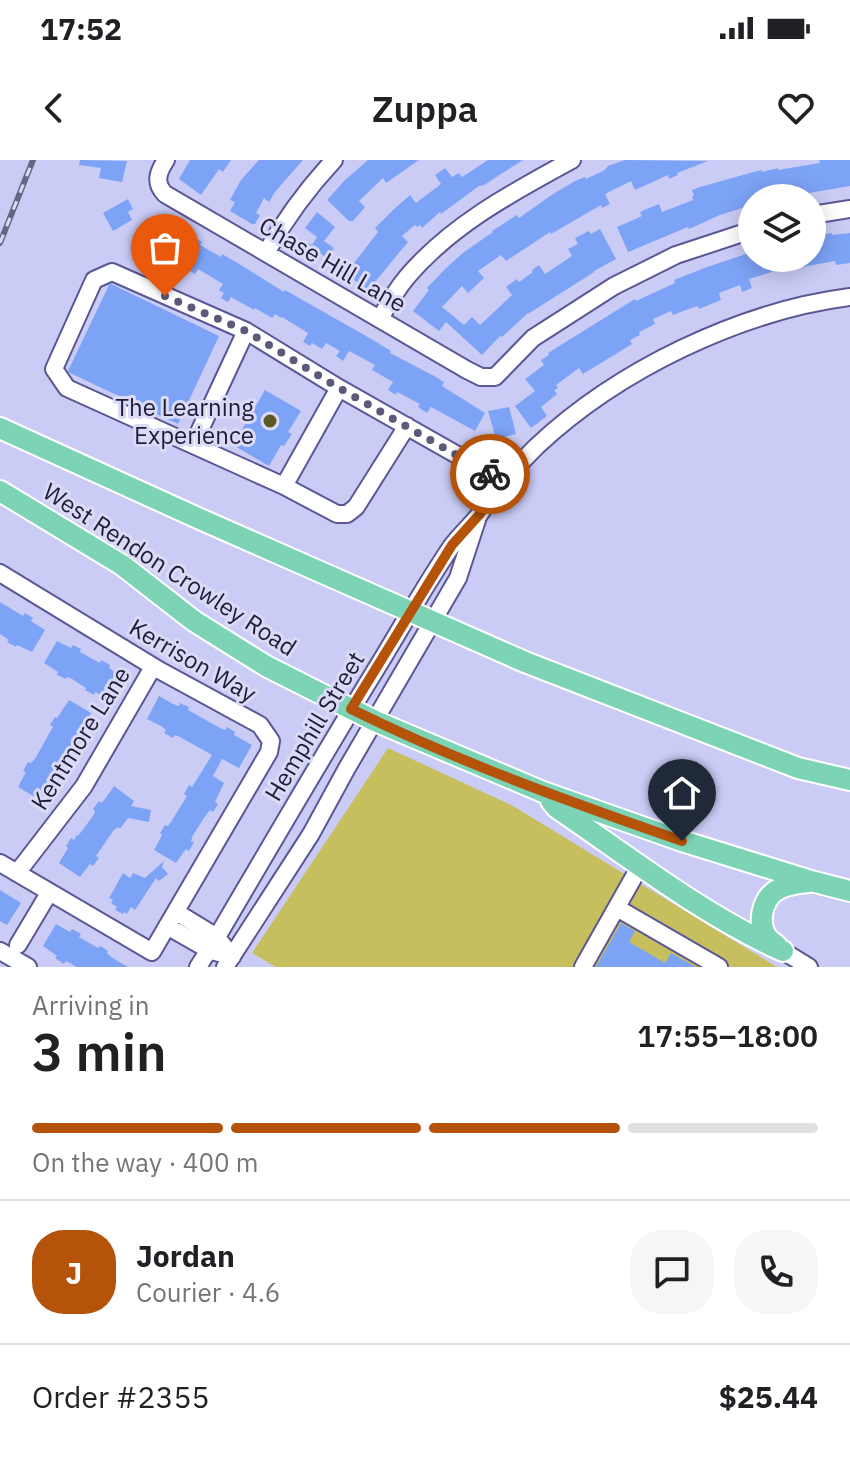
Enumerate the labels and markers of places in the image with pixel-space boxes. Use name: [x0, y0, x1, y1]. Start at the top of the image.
pin: [131, 214, 199, 296]
place label: The Learning Experience: [115, 391, 254, 451]
marker: The Learning Experience: [261, 412, 279, 430]
pin: [648, 759, 716, 841]

